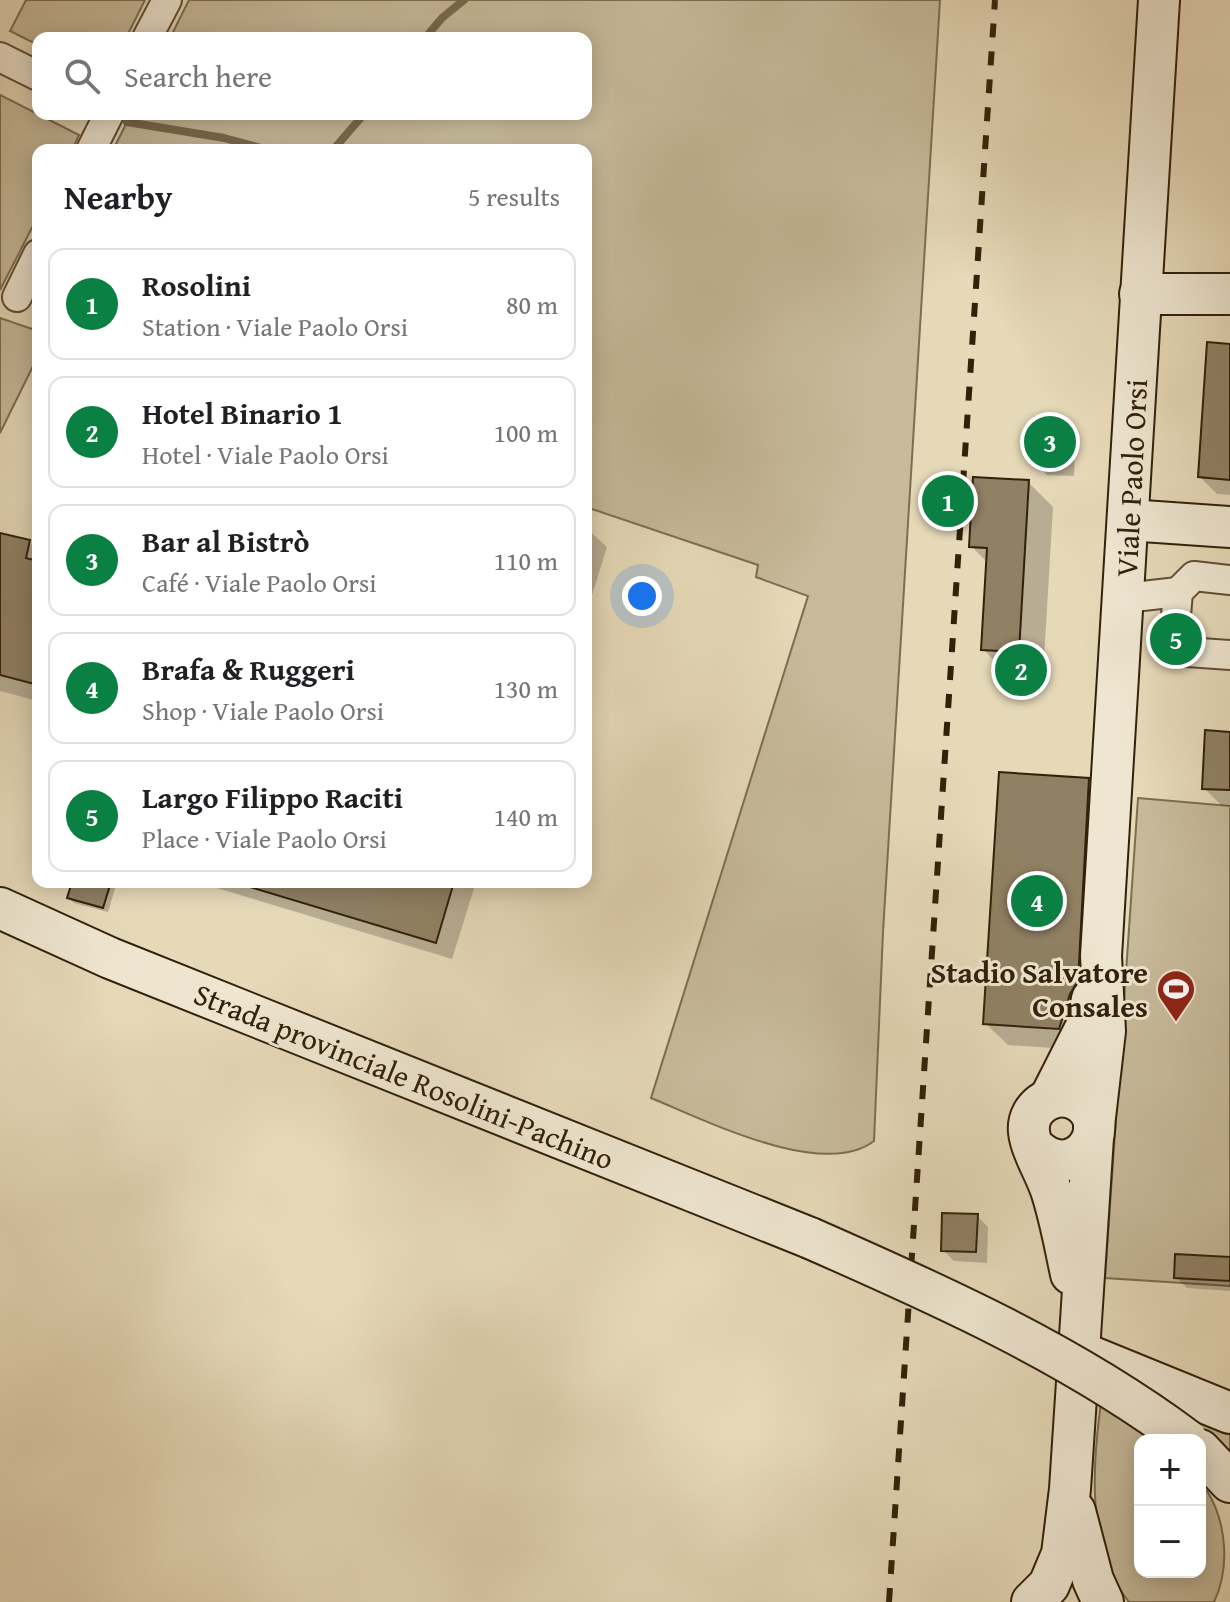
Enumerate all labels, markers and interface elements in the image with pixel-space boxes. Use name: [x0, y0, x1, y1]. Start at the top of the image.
search box: [32, 32, 592, 120]
icon: search: [60, 54, 104, 98]
text: Search here: [124, 54, 272, 98]
text: Nearby: [64, 172, 173, 221]
text: 5 results: [468, 177, 560, 216]
text: Rosolini: [142, 263, 251, 307]
text: 1: [85, 285, 99, 324]
text: 80 m: [506, 285, 558, 324]
text: Station · Viale Paolo Orsi: [142, 307, 408, 346]
street label: Viale Paolo Orsi: [1104, 378, 1158, 578]
text: Hotel Binario 1: [142, 391, 343, 435]
pin: 3: [1024, 412, 1076, 472]
text: 2: [85, 413, 99, 452]
text: 100 m: [493, 413, 558, 452]
text: Hotel · Viale Paolo Orsi: [142, 435, 389, 474]
pin: 1: [922, 471, 974, 531]
text: Bar al Bistrò: [142, 519, 309, 563]
text: 3: [85, 541, 99, 580]
text: 110 m: [493, 541, 558, 580]
text: Café · Viale Paolo Orsi: [142, 563, 377, 602]
your location: [622, 576, 662, 616]
pin: 5: [1150, 609, 1202, 669]
pin: 2: [995, 640, 1047, 700]
text: Brafa & Ruggeri: [142, 647, 355, 691]
text: 4: [85, 669, 99, 708]
text: 130 m: [493, 669, 558, 708]
text: Shop · Viale Paolo Orsi: [142, 691, 384, 730]
text: Largo Filippo Raciti: [142, 775, 403, 819]
text: 5: [85, 797, 99, 836]
text: 140 m: [493, 797, 558, 836]
text: Place · Viale Paolo Orsi: [142, 819, 387, 858]
pin: 4: [1011, 871, 1063, 931]
place label: Stadio Salvatore Consales: [930, 950, 1148, 1028]
sports icon: Stadio Salvatore Consales: [1155, 968, 1197, 1023]
street label: Strada provinciale Rosolini-Pachino: [188, 971, 620, 1181]
map controls: [1134, 1434, 1206, 1578]
button: +: [1134, 1434, 1206, 1506]
button: −: [1134, 1506, 1206, 1578]

